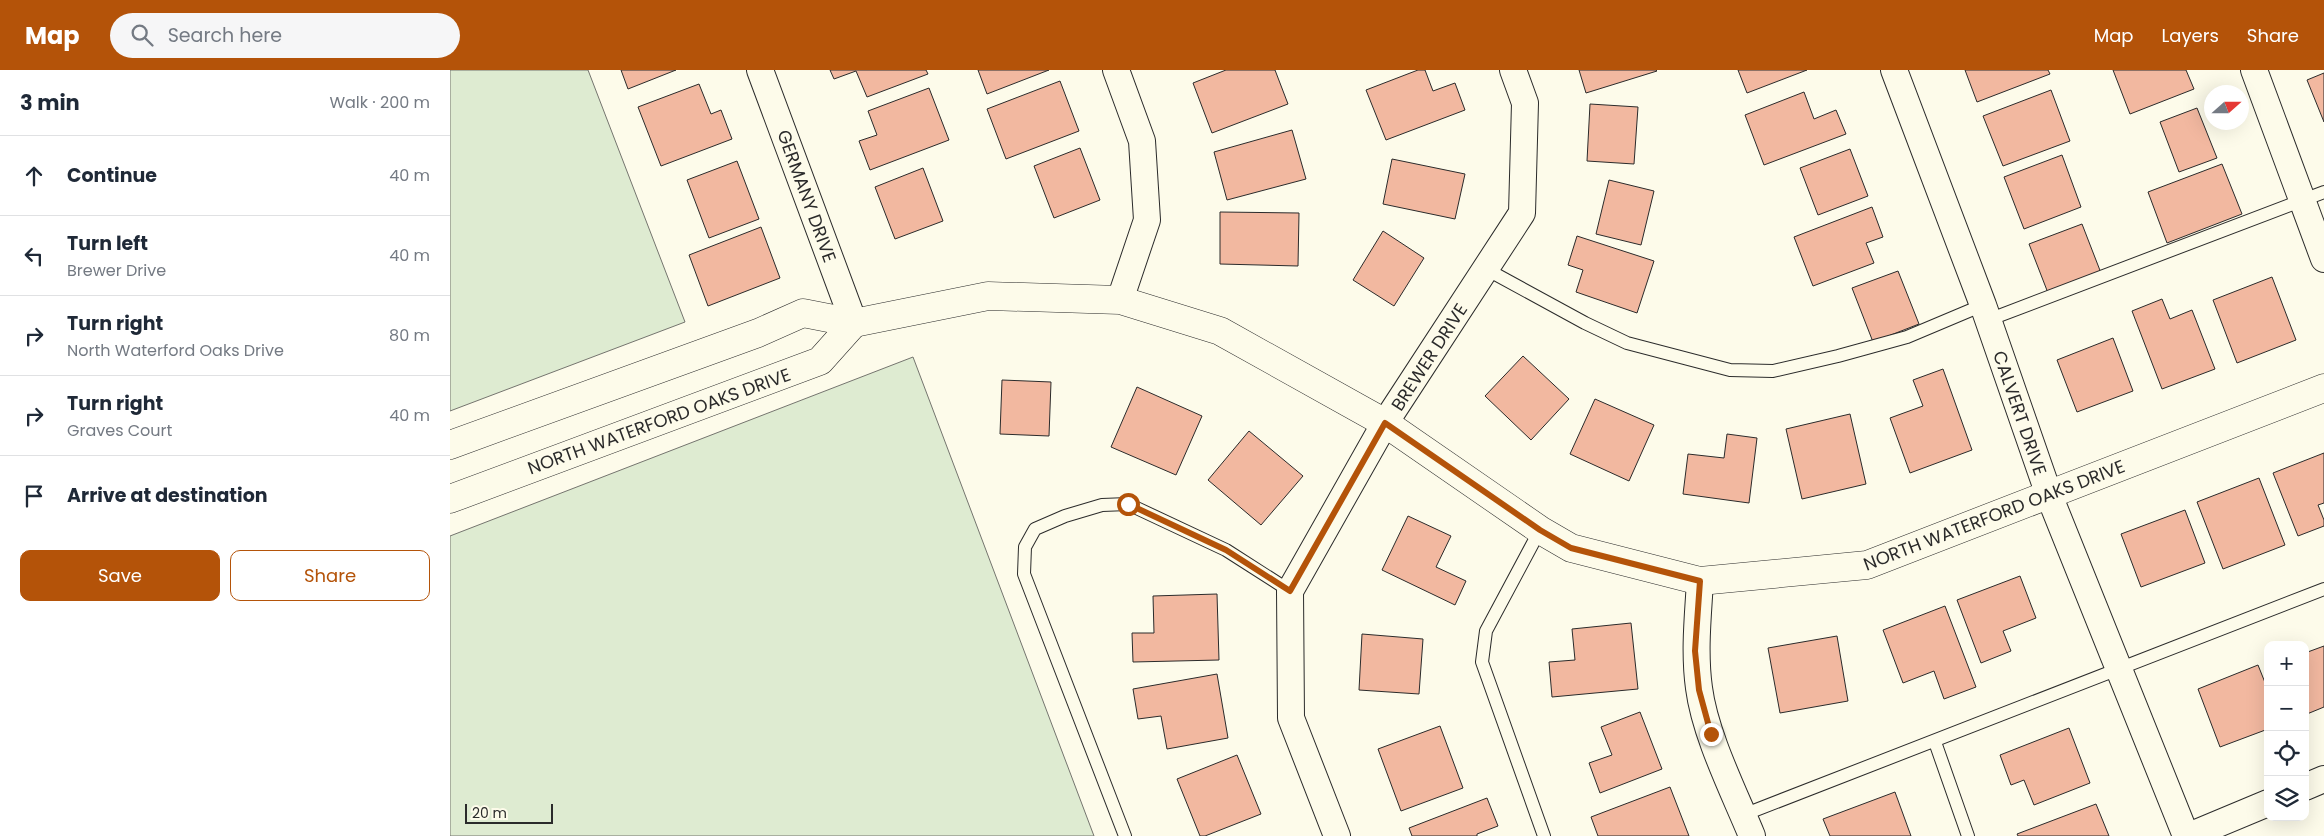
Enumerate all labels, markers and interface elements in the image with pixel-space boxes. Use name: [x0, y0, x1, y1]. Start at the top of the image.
search box: [110, 13, 460, 58]
text: Map: [25, 19, 80, 52]
icon: search: [128, 21, 156, 49]
text: Search here: [168, 22, 282, 49]
text: Map: [2094, 23, 2134, 48]
text: Layers: [2162, 23, 2219, 48]
text: Share: [2247, 23, 2299, 48]
north arrow: [2204, 85, 2249, 130]
text: 3 min: [20, 88, 80, 117]
text: Walk · 200 m: [329, 91, 430, 114]
street label: GERMANY DRIVE: [771, 126, 843, 266]
icon: ahead: [20, 162, 48, 190]
text: Continue: [67, 162, 157, 189]
text: 40 m: [389, 164, 430, 187]
text: Turn left: [67, 230, 148, 257]
icon: left: [20, 242, 48, 270]
text: 40 m: [389, 244, 430, 267]
text: Brewer Drive: [67, 259, 166, 282]
street label: BREWER DRIVE: [1385, 299, 1473, 415]
text: Turn right: [67, 310, 163, 337]
icon: right: [20, 322, 48, 350]
text: 80 m: [389, 324, 430, 347]
text: North Waterford Oaks Drive: [67, 339, 284, 362]
street label: CALVERT DRIVE: [1987, 347, 2053, 479]
street label: NORTH WATERFORD OAKS DRIVE: [524, 362, 794, 480]
text: Turn right: [67, 390, 163, 417]
icon: right: [20, 402, 48, 430]
text: 40 m: [389, 404, 430, 427]
text: Graves Court: [67, 419, 172, 442]
street label: NORTH WATERFORD OAKS DRIVE: [1860, 454, 2128, 576]
icon: arrive: [20, 482, 48, 510]
text: Arrive at destination: [67, 482, 268, 509]
route start: [1117, 493, 1140, 516]
button: Save: [20, 550, 220, 601]
button: Share: [230, 550, 430, 601]
map controls: [2264, 641, 2309, 821]
button: +: [2264, 641, 2309, 686]
button: −: [2264, 686, 2309, 731]
route end: [1700, 723, 1723, 746]
button: locate: [2264, 731, 2309, 776]
button: layers: [2264, 776, 2309, 821]
scale bar: [465, 801, 552, 824]
text: 20 m: [472, 803, 507, 823]

